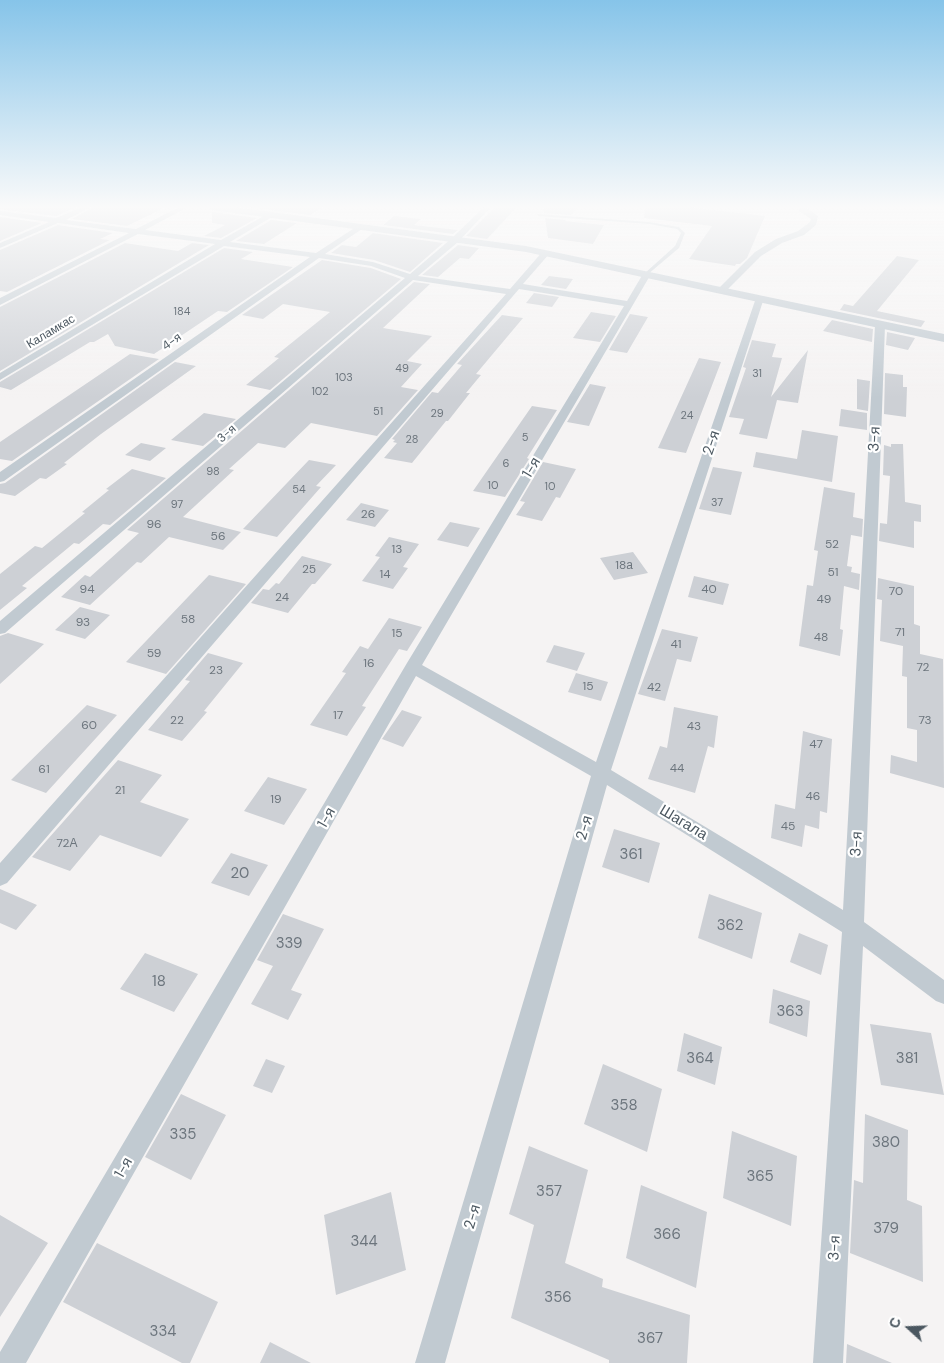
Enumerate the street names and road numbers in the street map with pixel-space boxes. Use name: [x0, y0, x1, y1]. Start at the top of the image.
street label: Каламкас: [24, 312, 78, 352]
street label: 4-я: [160, 330, 184, 354]
street label: 3-я: [215, 422, 239, 446]
street label: 3-я: [865, 426, 885, 452]
street label: 2-я: [699, 428, 725, 458]
street label: 1-я: [519, 454, 545, 482]
street label: Шагала: [656, 802, 710, 844]
street label: 1-я: [314, 804, 340, 832]
street label: 2-я: [573, 814, 597, 842]
street label: 3-я: [847, 831, 867, 857]
street label: 1-я: [111, 1154, 137, 1182]
street label: 2-я: [461, 1203, 485, 1231]
street label: 3-я: [825, 1235, 845, 1261]

